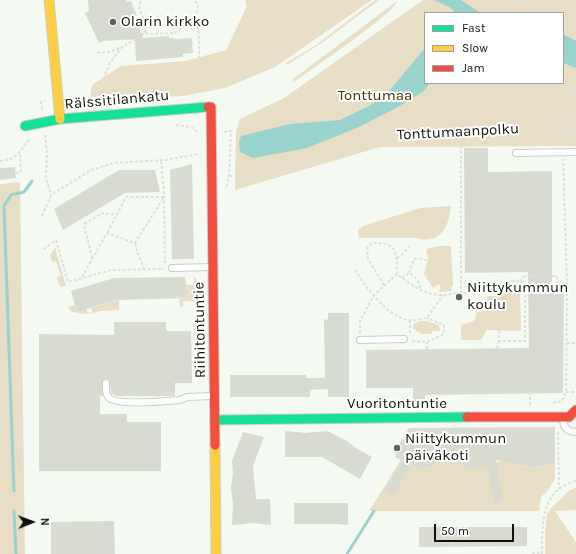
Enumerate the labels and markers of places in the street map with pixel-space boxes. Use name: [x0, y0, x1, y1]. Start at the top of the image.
place label: Olarin kirkko: [121, 13, 209, 31]
marker: Olarin kirkko: [108, 17, 118, 27]
place label: Niittykummun koulu: [467, 279, 568, 314]
marker: Niittykummun koulu: [454, 292, 464, 302]
place label: Niittykummun päiväkoti: [405, 430, 506, 465]
marker: Niittykummun päiväkoti: [392, 443, 402, 453]

